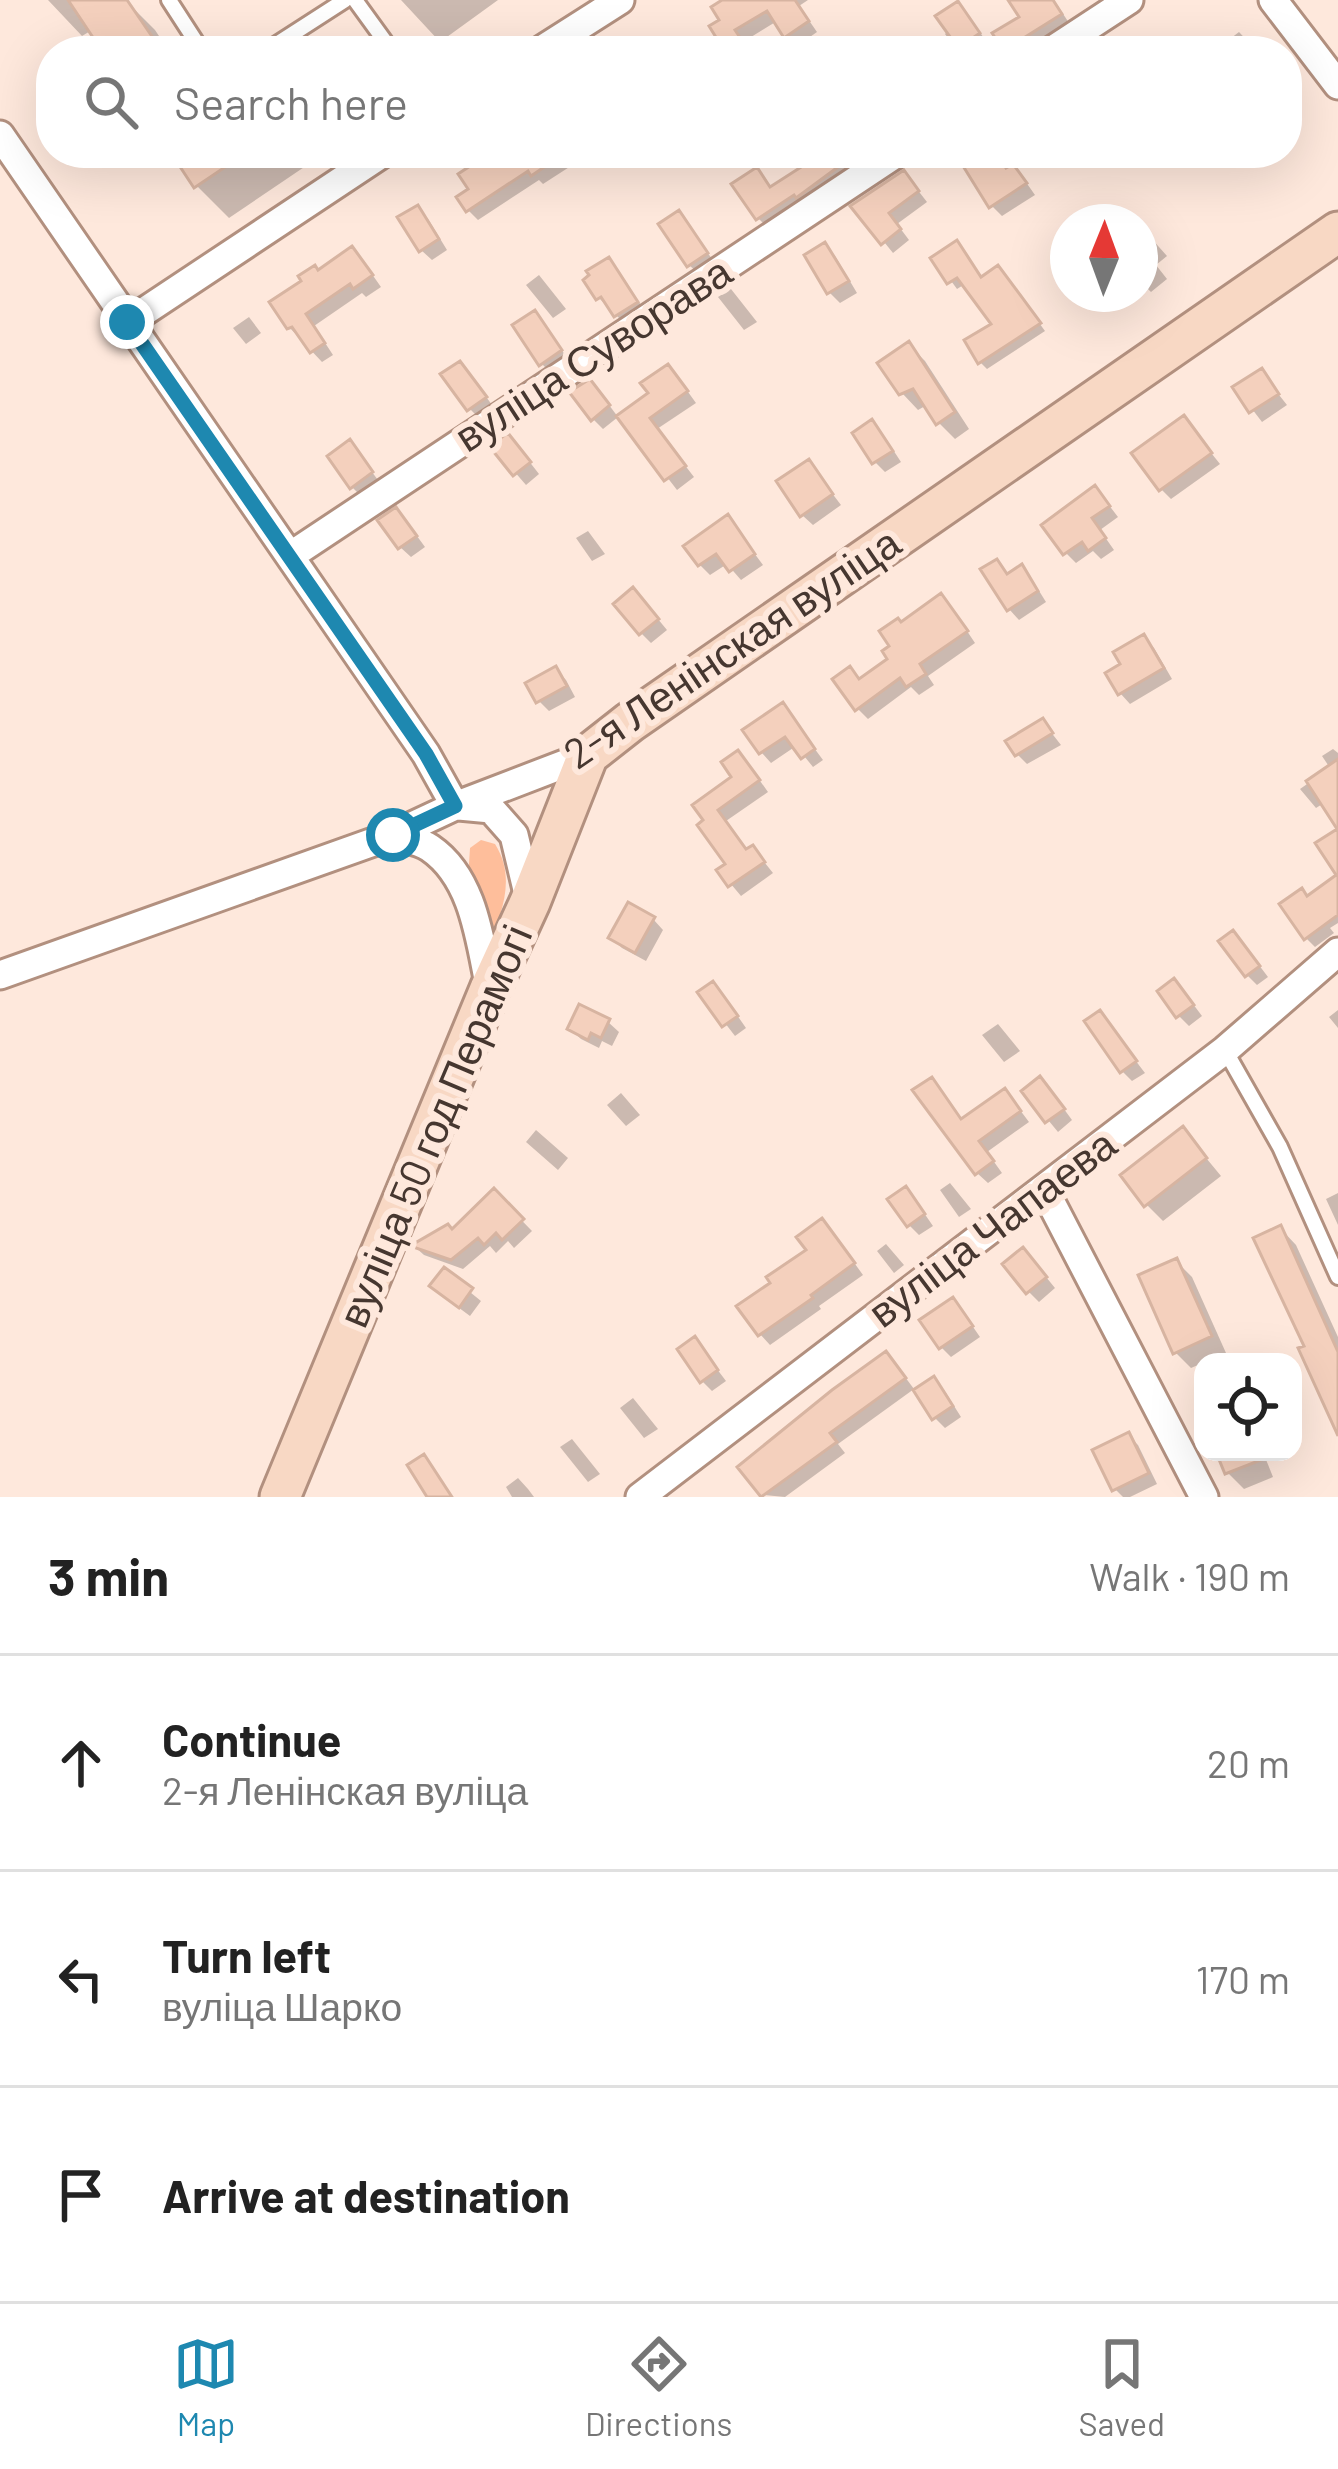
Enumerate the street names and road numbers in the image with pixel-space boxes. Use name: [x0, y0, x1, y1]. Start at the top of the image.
street label: вуліца Суворава: [444, 244, 741, 461]
street label: 2-я Ленінская вуліца: [553, 515, 909, 778]
street label: вуліца 50 год Перамогі: [326, 917, 541, 1334]
street label: вуліца Чапаева: [857, 1117, 1126, 1337]

